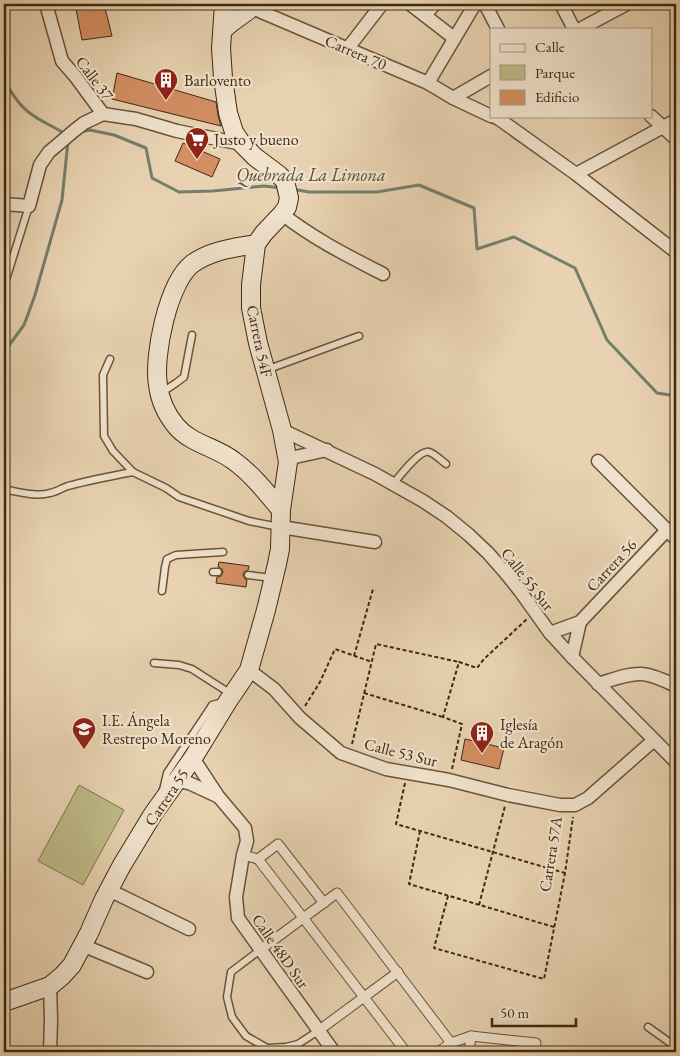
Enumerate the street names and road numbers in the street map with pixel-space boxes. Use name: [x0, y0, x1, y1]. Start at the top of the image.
street label: Carrera 70: [322, 30, 390, 75]
street label: Calle 37: [71, 52, 118, 105]
street label: Carrera 54F: [242, 303, 277, 379]
street label: Carrera 56: [582, 534, 641, 596]
street label: Calle 55 Sur: [496, 543, 559, 616]
street label: Calle 53 Sur: [362, 733, 440, 772]
street label: Carrera 55: [140, 764, 193, 830]
street label: Carrera 57A: [534, 814, 567, 893]
street label: Calle 48D Sur: [247, 910, 314, 993]

